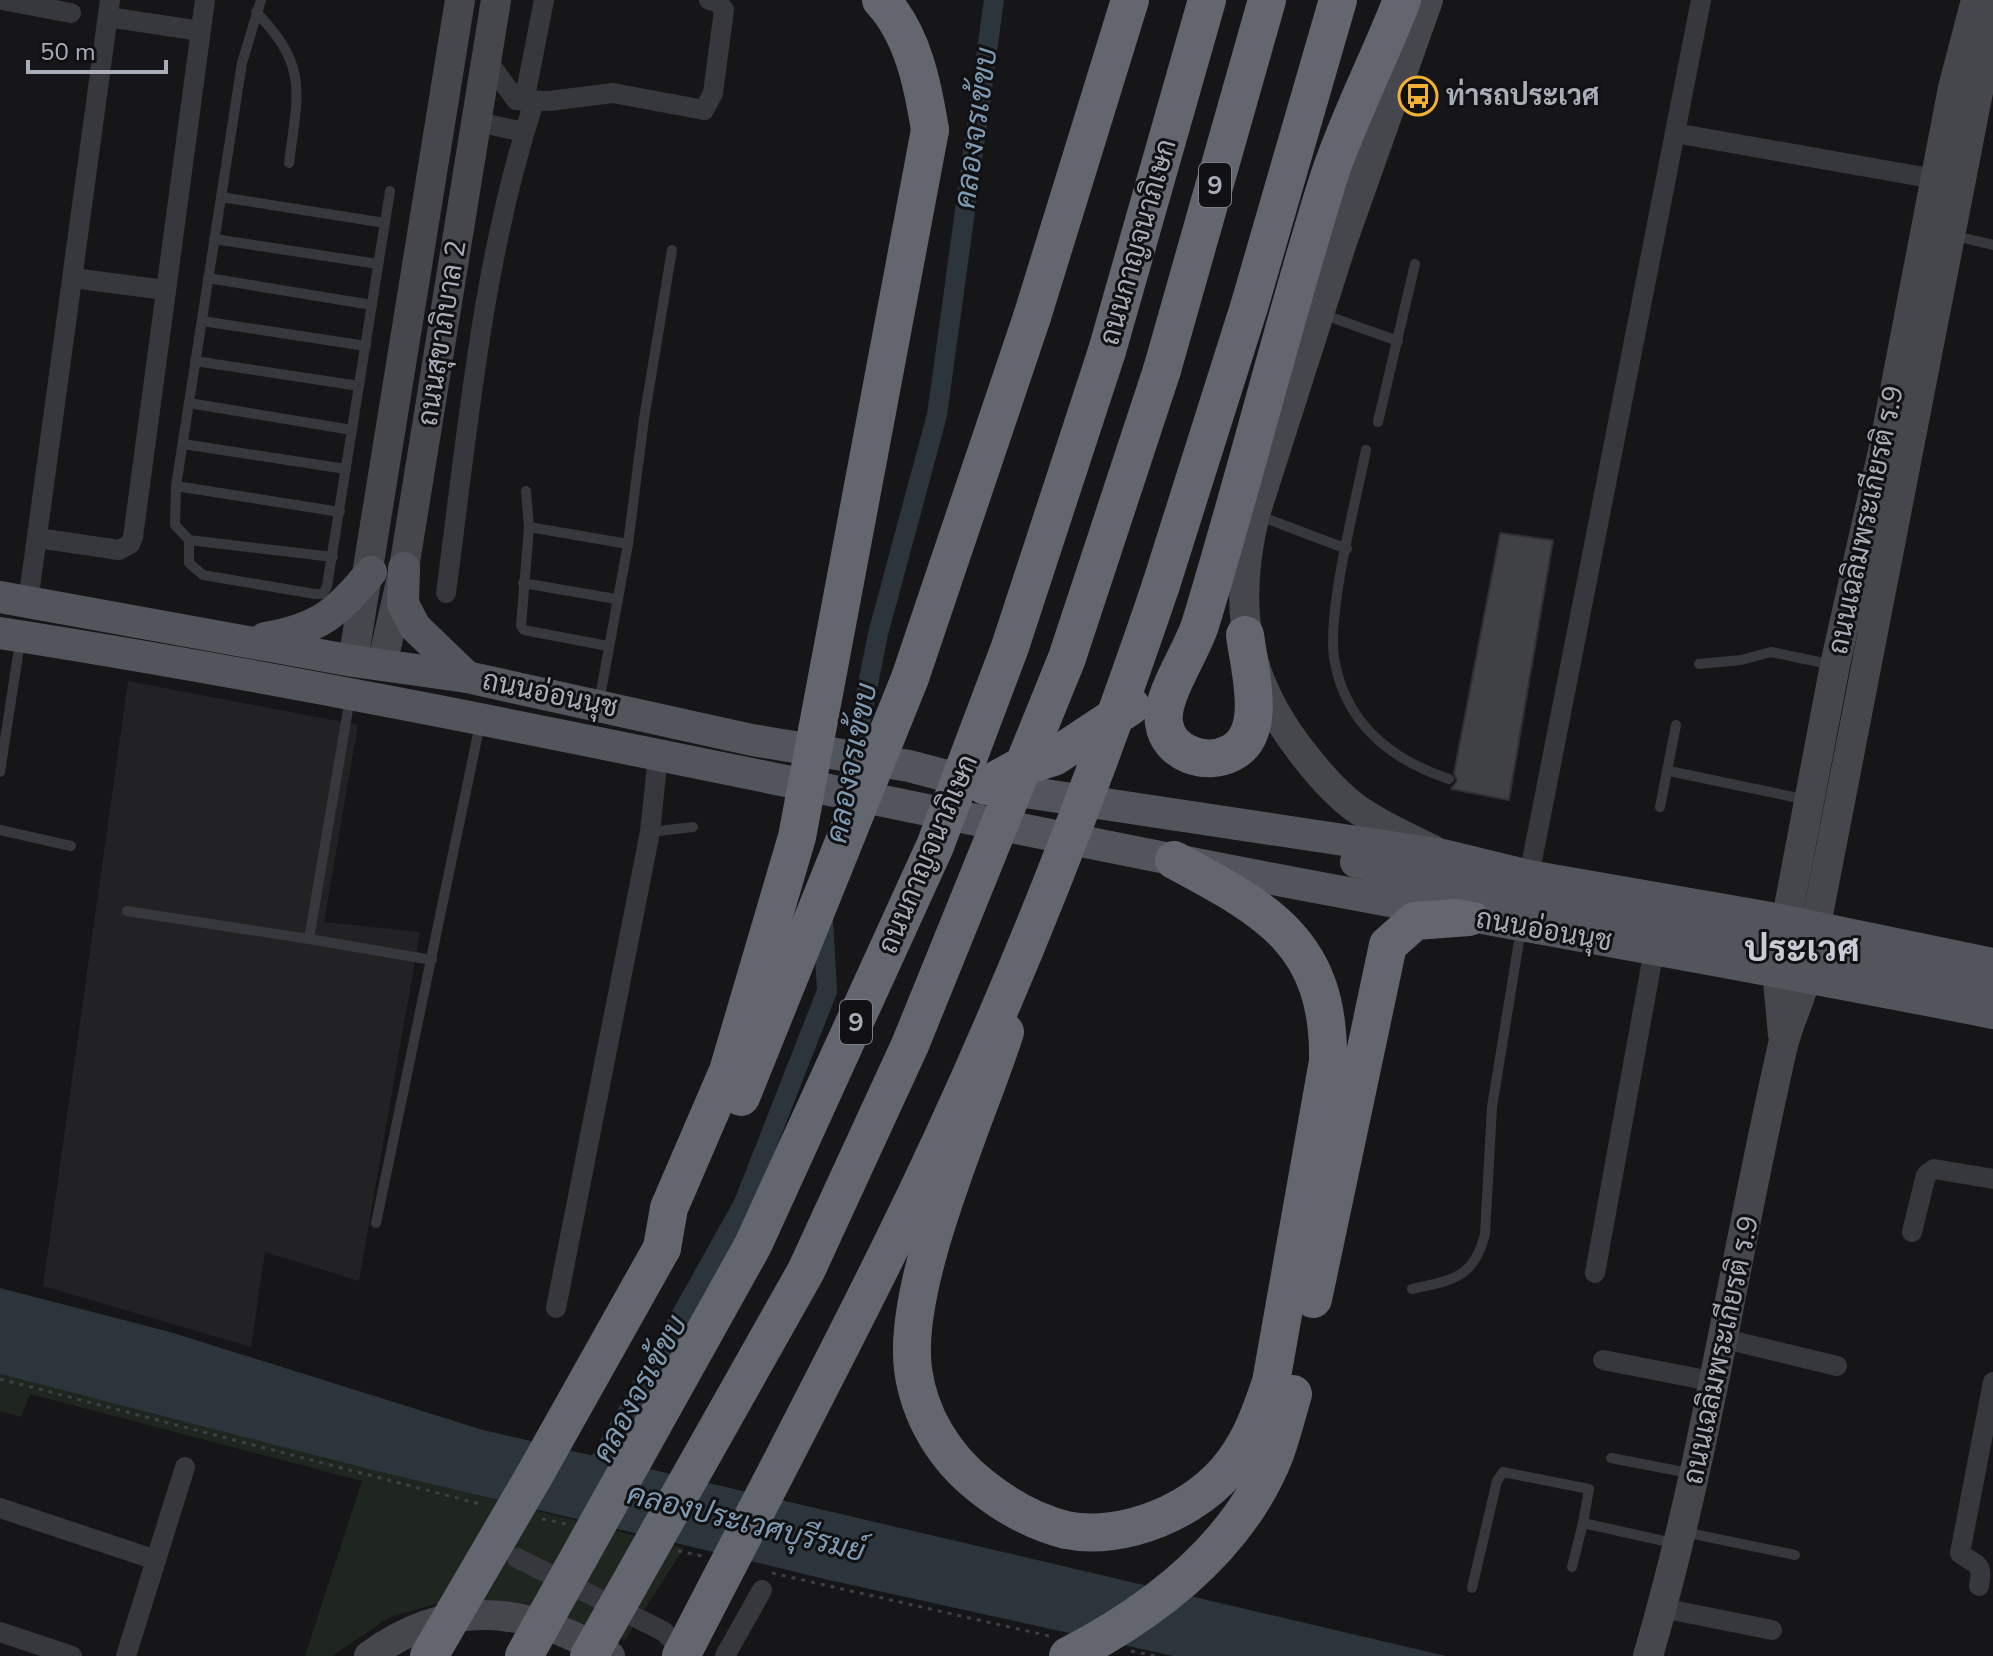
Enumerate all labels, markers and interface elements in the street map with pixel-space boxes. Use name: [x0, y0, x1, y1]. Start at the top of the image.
scale bar: [28, 24, 166, 74]
text: 50 m: [40, 36, 96, 68]
water label: คลองจรเข้ขบ: [944, 45, 1008, 211]
bus stop icon: ท่ารถประเวศ: [1397, 75, 1439, 117]
place label: ท่ารถประเวศ: [1446, 77, 1600, 115]
street label: ถนนกาญจนาภิเษก: [1090, 134, 1186, 350]
road number: 9: [1199, 163, 1231, 207]
street label: ถนนสุขาภิบาล 2: [409, 237, 475, 429]
street label: ถนนเฉลิมพระเกียรติ ร.9: [1819, 382, 1913, 658]
street label: ถนนอ่อนนุช: [479, 661, 621, 727]
water label: คลองจรเข้ขบ: [816, 679, 888, 847]
street label: ถนนกาญจนาภิเษก: [869, 749, 987, 959]
street label: ถนนอ่อนนุช: [1473, 899, 1615, 961]
district label: ประเวศ: [1744, 925, 1860, 974]
road number: 9: [840, 1000, 872, 1044]
street label: ถนนเฉลิมพระเกียรติ ร.9: [1674, 1212, 1768, 1488]
water label: คลองจรเข้ขบ: [583, 1308, 697, 1470]
water label: คลองประเวศบุรีรมย์: [623, 1474, 873, 1573]

